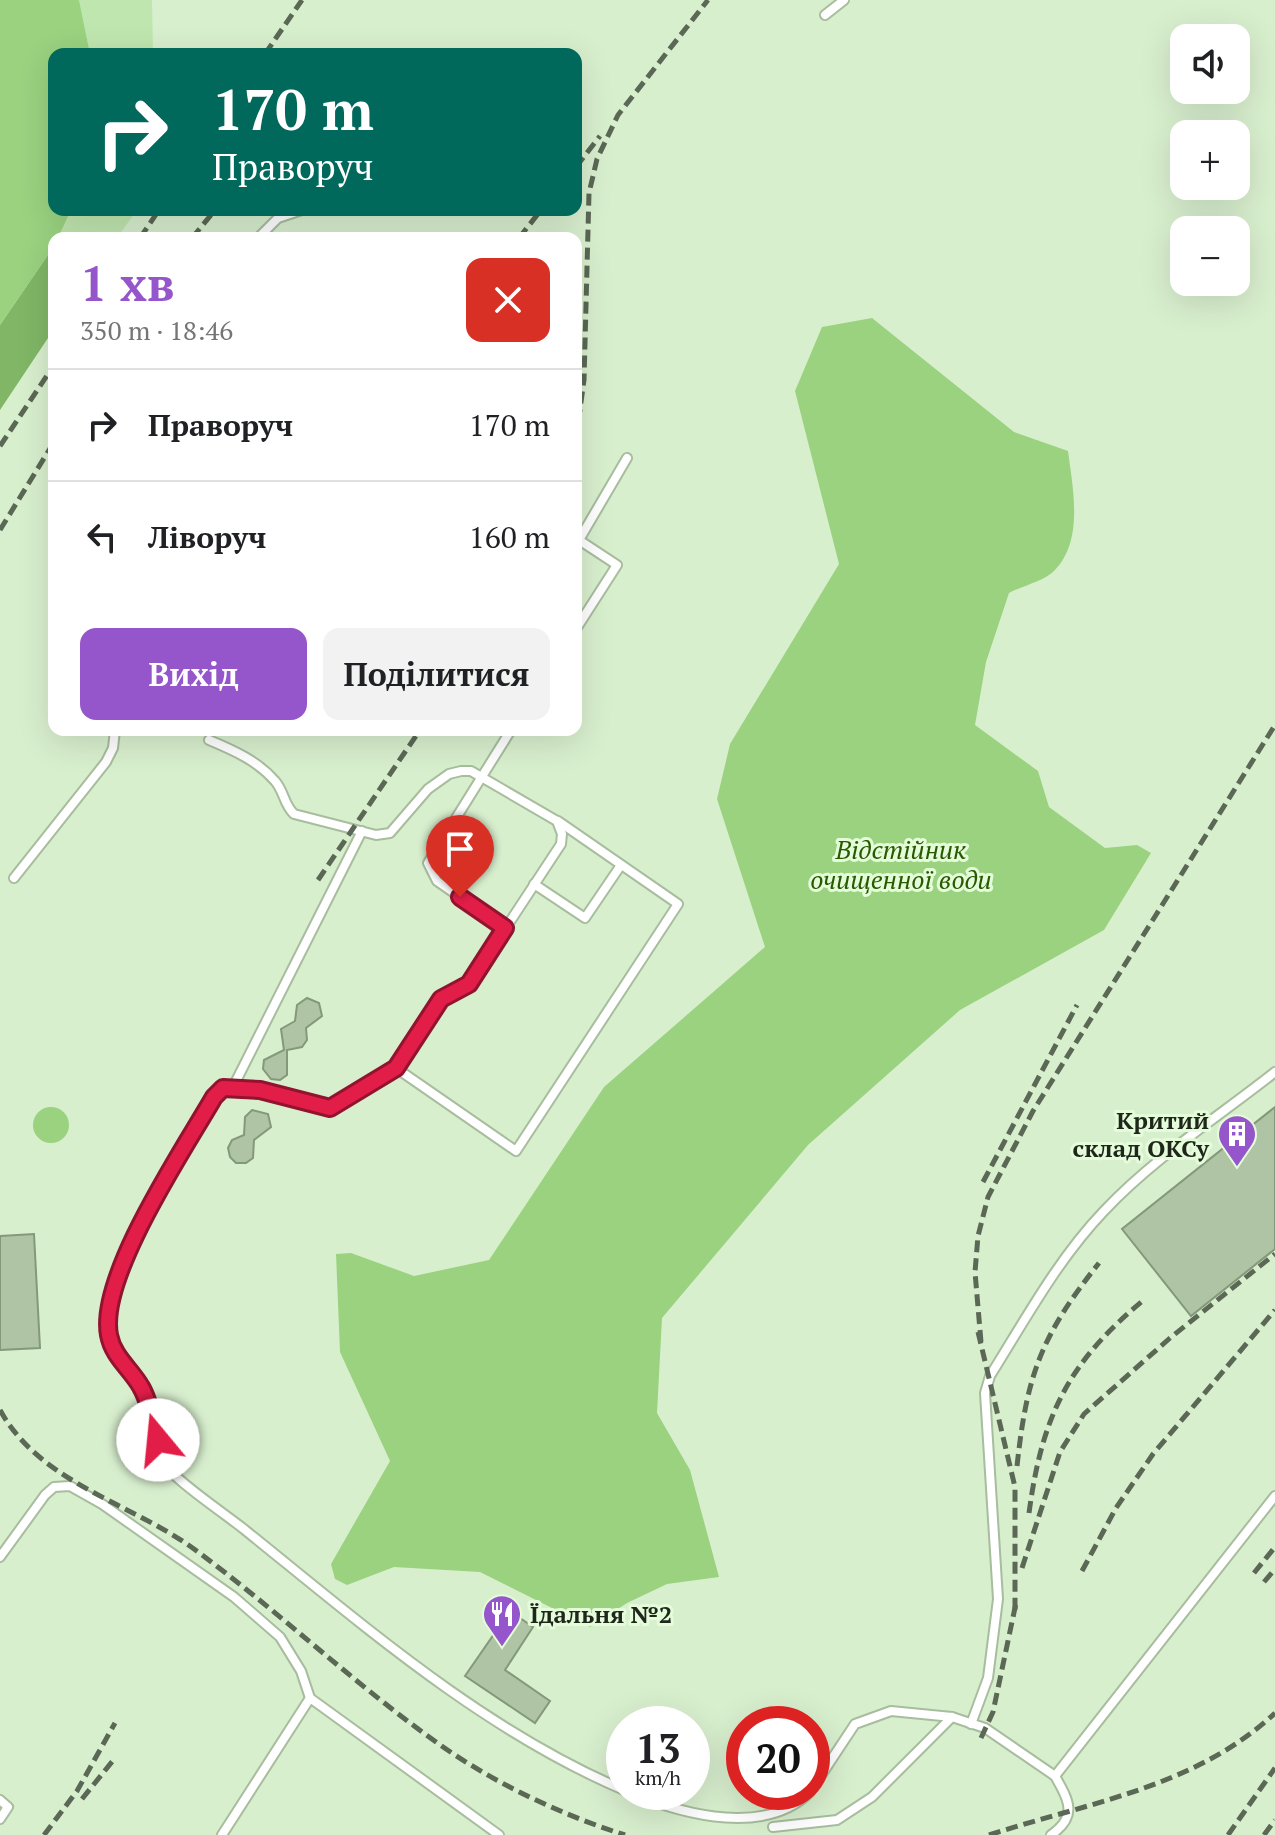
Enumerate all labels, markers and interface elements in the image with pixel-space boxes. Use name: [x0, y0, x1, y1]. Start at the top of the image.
map controls: [1170, 24, 1250, 296]
button: sound: [1170, 24, 1250, 104]
text: 170 m: [212, 72, 374, 146]
icon: right: [80, 80, 184, 184]
button: +: [1170, 120, 1250, 200]
text: Праворуч: [212, 143, 374, 190]
button: −: [1170, 216, 1250, 296]
text: 1 хв: [80, 251, 174, 315]
button: close: [466, 258, 550, 342]
text: 350 m · 18:46: [80, 313, 233, 347]
icon: right: [80, 403, 124, 447]
text: Праворуч: [148, 405, 293, 445]
text: 170 m: [469, 405, 550, 445]
icon: left: [80, 515, 124, 559]
text: Ліворуч: [148, 517, 266, 557]
text: 160 m: [469, 517, 550, 557]
button: Вихід: [80, 628, 307, 720]
button: Поділитися: [323, 628, 550, 720]
pin: [426, 815, 494, 897]
icon: arrive: [438, 827, 482, 871]
water label: Відстійник очищенної води: [810, 832, 992, 896]
place label: Критий склад ОКСу: [1073, 1104, 1210, 1164]
building icon: Критий склад ОКСу: [1216, 1113, 1258, 1168]
position arrow: [116, 1398, 200, 1482]
restaurant icon: Їдальня №2: [481, 1593, 523, 1648]
place label: Їдальня №2: [530, 1598, 672, 1630]
speed limit sign: 20: [726, 1706, 830, 1810]
text: 13: [635, 1721, 681, 1774]
text: km/h: [635, 1764, 681, 1791]

